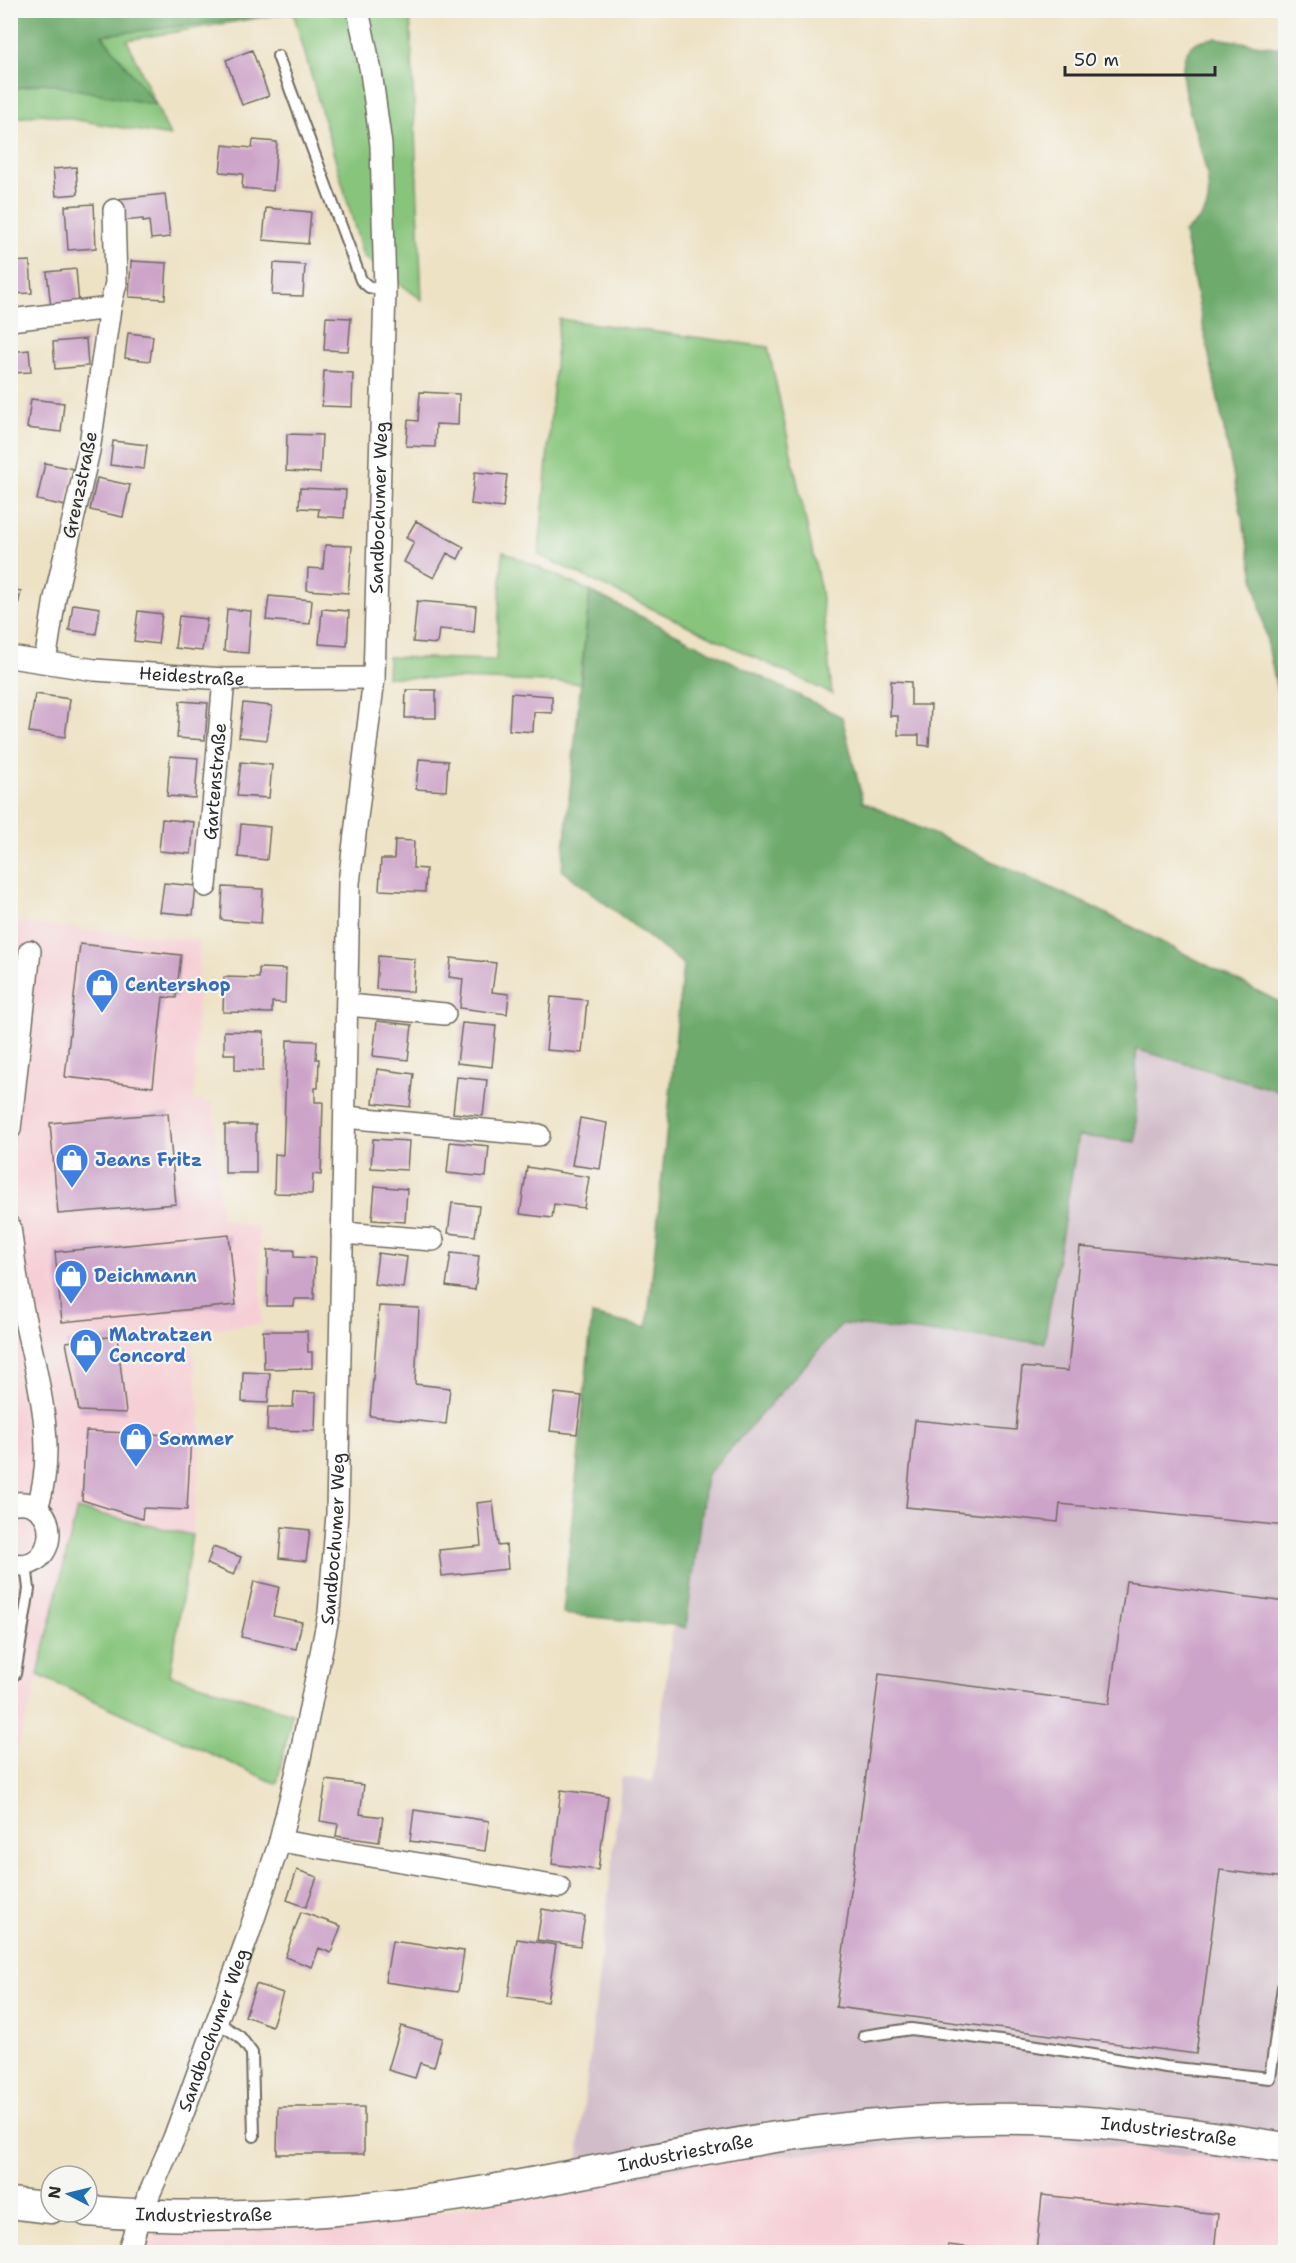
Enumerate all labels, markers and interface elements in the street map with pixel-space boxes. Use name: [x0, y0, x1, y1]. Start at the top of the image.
scale bar: [1065, 39, 1215, 77]
text: 50 m: [1074, 48, 1119, 72]
street label: Sandbochumer Weg: [364, 421, 393, 594]
street label: Grenzstraße: [57, 429, 103, 541]
street label: Heidestraße: [138, 661, 245, 691]
street label: Gartenstraße: [198, 722, 232, 841]
shop icon: Centershop: [84, 967, 120, 1014]
place label: Centershop: [125, 973, 231, 997]
shop icon: Jeans Fritz: [54, 1142, 90, 1189]
place label: Jeans Fritz: [95, 1148, 202, 1172]
shop icon: Deichmann: [53, 1258, 89, 1305]
place label: Deichmann: [94, 1264, 197, 1288]
place label: Matratzen Concord: [109, 1323, 212, 1368]
shop icon: Matratzen Concord: [68, 1327, 104, 1374]
shop icon: Sommer: [118, 1421, 154, 1468]
place label: Sommer: [159, 1427, 234, 1451]
street label: Sandbochumer Weg: [315, 1453, 350, 1627]
street label: Sandbochumer Weg: [173, 1945, 254, 2115]
street label: Industriestraße: [1100, 2111, 1239, 2152]
street label: Industriestraße: [616, 2129, 755, 2178]
north arrow: [39, 2164, 99, 2224]
text: N: [43, 2185, 66, 2200]
street label: Industriestraße: [135, 2202, 273, 2228]

